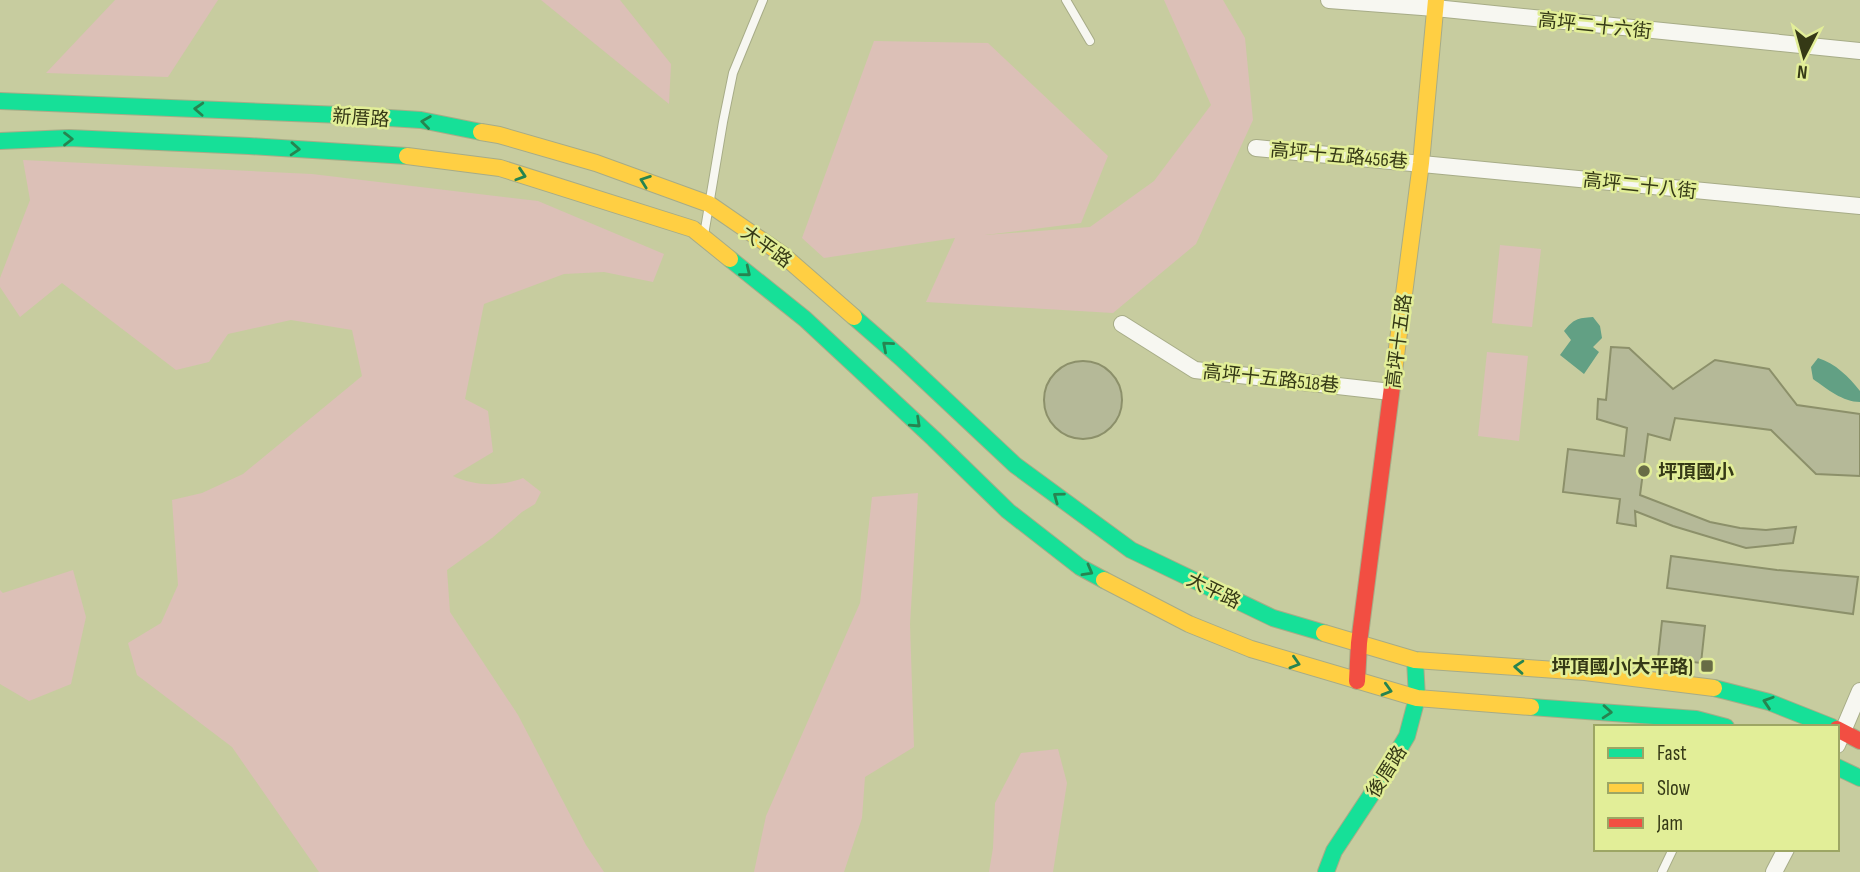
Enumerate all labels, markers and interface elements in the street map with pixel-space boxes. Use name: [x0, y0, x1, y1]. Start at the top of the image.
street label: 高坪二十六街: [1537, 9, 1653, 44]
north arrow: [1769, 21, 1839, 91]
text: N: [1796, 59, 1809, 83]
one-way arrow: [193, 101, 204, 116]
street label: 新厝路: [332, 105, 390, 132]
one-way arrow: [420, 115, 432, 130]
one-way arrow: [63, 131, 74, 147]
street label: 高坪十五路456巷: [1269, 139, 1409, 174]
one-way arrow: [290, 142, 301, 157]
one-way arrow: [515, 166, 527, 181]
street label: 高坪二十八街: [1582, 169, 1698, 204]
one-way arrow: [639, 175, 651, 189]
street label: 大平路: [736, 221, 796, 273]
one-way arrow: [737, 264, 750, 276]
street label: 高坪十五路: [1382, 293, 1417, 390]
one-way arrow: [883, 342, 896, 354]
street label: 高坪十五路518巷: [1202, 361, 1340, 398]
one-way arrow: [908, 414, 921, 427]
place label: 坪頂國小: [1658, 461, 1734, 484]
marker: 坪頂國小: [1636, 463, 1652, 479]
one-way arrow: [1053, 492, 1066, 505]
one-way arrow: [1081, 563, 1093, 576]
street label: 大平路: [1183, 569, 1244, 614]
one-way arrow: [1289, 654, 1301, 669]
place label: 坪頂國小(大平路): [1551, 656, 1693, 679]
marker: 坪頂國小(大平路): [1699, 658, 1715, 674]
one-way arrow: [1514, 660, 1525, 675]
one-way arrow: [1381, 681, 1393, 696]
one-way arrow: [1763, 696, 1775, 711]
one-way arrow: [1602, 705, 1613, 720]
legend: [1594, 725, 1839, 851]
text: Fast: [1657, 741, 1687, 766]
street label: 後厝路: [1362, 742, 1412, 802]
text: Slow: [1657, 776, 1691, 801]
text: Jam: [1656, 811, 1683, 836]

